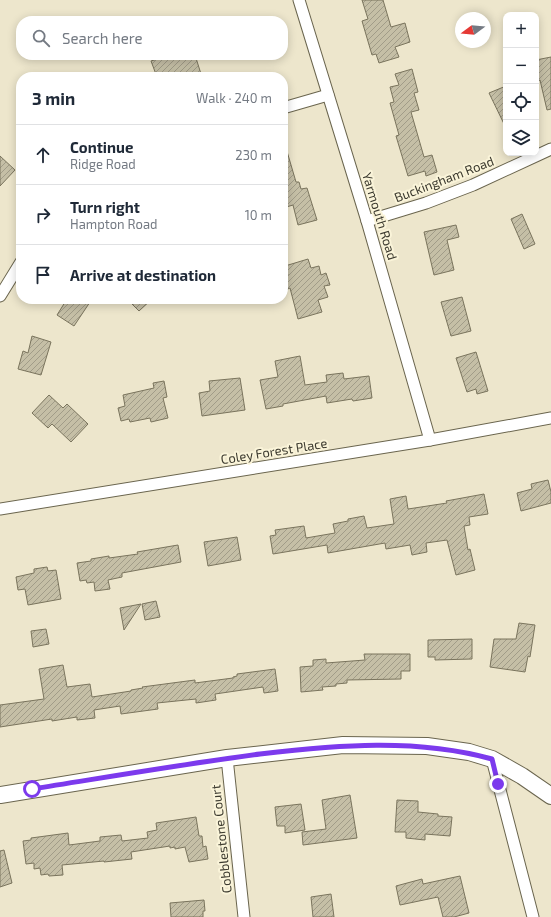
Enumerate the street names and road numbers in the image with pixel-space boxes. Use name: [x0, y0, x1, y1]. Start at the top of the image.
street label: Buckingham Road: [392, 153, 496, 205]
street label: Yarmouth Road: [359, 170, 401, 262]
street label: Coley Forest Place: [220, 435, 328, 467]
street label: Cobblestone Court: [207, 784, 235, 894]

